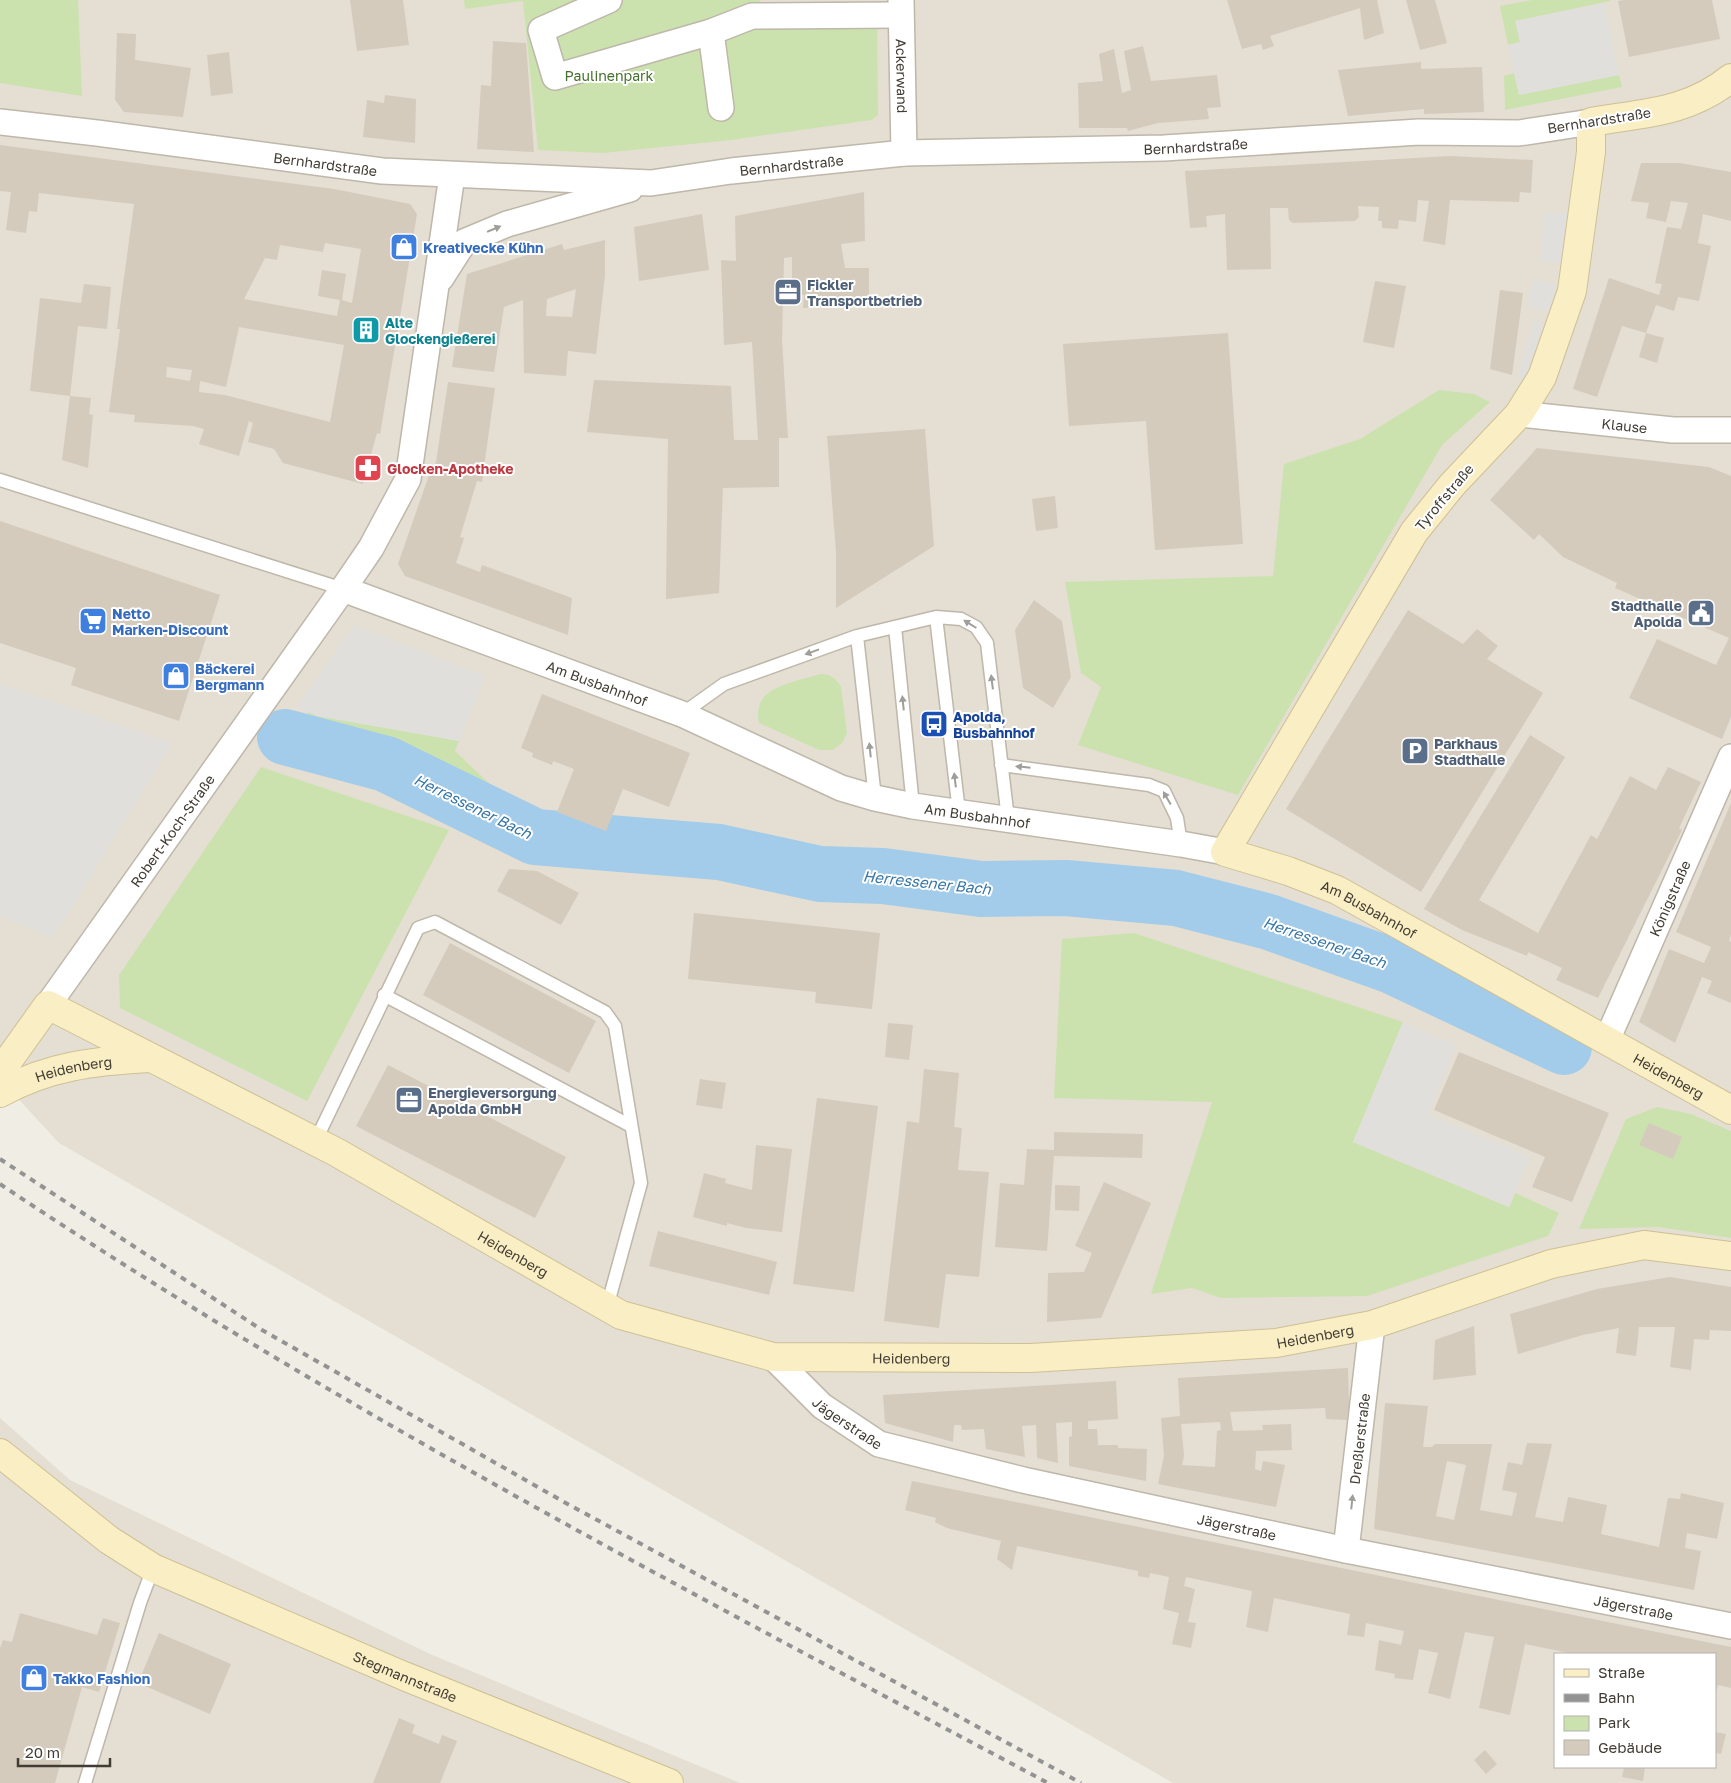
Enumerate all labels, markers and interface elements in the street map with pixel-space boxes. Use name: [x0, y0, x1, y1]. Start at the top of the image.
street label: Ackerwand: [893, 39, 912, 113]
park label: Paulinenpark: [565, 67, 654, 84]
street label: Bernhardstraße: [1546, 103, 1652, 137]
street label: Bernhardstraße: [1143, 134, 1248, 157]
street label: Bernhardstraße: [272, 148, 378, 179]
street label: Bernhardstraße: [738, 151, 844, 179]
one-way arrow: [487, 225, 501, 233]
shop icon: Kreativecke Kühn: [389, 232, 419, 262]
place label: Kreativecke Kühn: [423, 239, 543, 256]
place label: Fickler Transportbetrieb: [807, 276, 923, 309]
office icon: Fickler Transportbetrieb: [773, 277, 803, 307]
place label: Alte Glockengießerei: [385, 314, 496, 347]
building icon: Alte Glockengießerei: [351, 315, 381, 345]
street label: Klause: [1601, 414, 1648, 436]
pharmacy icon: Glocken-Apotheke: [353, 453, 383, 483]
place label: Glocken-Apotheke: [387, 460, 514, 477]
street label: Tyroffstraße: [1411, 460, 1477, 534]
place label: Stadthalle Apolda: [1611, 597, 1682, 630]
public building icon: Stadthalle Apolda: [1686, 598, 1716, 628]
place label: Netto Marken-Discount: [112, 605, 229, 638]
supermarket icon: Netto Marken-Discount: [78, 606, 108, 636]
one-way arrow: [963, 619, 976, 629]
one-way arrow: [804, 649, 819, 656]
street label: Am Busbahnhof: [544, 656, 650, 709]
place label: Bäckerei Bergmann: [195, 660, 264, 693]
shop icon: Bäckerei Bergmann: [161, 661, 191, 691]
one-way arrow: [988, 673, 996, 689]
one-way arrow: [899, 695, 907, 711]
place label: Apolda, Busbahnhof: [953, 708, 1036, 741]
bus stop icon: Apolda, Busbahnhof: [919, 709, 949, 739]
place label: Parkhaus Stadthalle: [1434, 735, 1505, 768]
parking icon: Parkhaus Stadthalle: [1400, 736, 1430, 766]
one-way arrow: [866, 742, 874, 758]
one-way arrow: [1014, 763, 1030, 771]
water label: Herressener Bach: [411, 770, 535, 843]
street label: Robert-Koch-Straße: [126, 771, 218, 890]
one-way arrow: [951, 771, 959, 787]
one-way arrow: [1163, 791, 1172, 805]
street label: Am Busbahnhof: [924, 799, 1031, 831]
street label: Königstraße: [1645, 857, 1693, 939]
water label: Herressener Bach: [862, 866, 993, 898]
street label: Am Busbahnhof: [1319, 876, 1420, 941]
water label: Herressener Bach: [1261, 913, 1389, 972]
street label: Heidenberg: [1630, 1049, 1707, 1102]
street label: Heidenberg: [32, 1052, 113, 1085]
place label: Energieversorgung Apolda GmbH: [428, 1084, 557, 1117]
office icon: Energieversorgung Apolda GmbH: [394, 1085, 424, 1115]
street label: Heidenberg: [475, 1227, 552, 1280]
street label: Heidenberg: [1275, 1320, 1355, 1351]
street label: Heidenberg: [872, 1349, 951, 1366]
street label: Dreßlerstraße: [1345, 1392, 1373, 1485]
street label: Jägerstraße: [809, 1393, 886, 1452]
one-way arrow: [1348, 1493, 1356, 1509]
street label: Jägerstraße: [1196, 1510, 1278, 1543]
street label: Jägerstraße: [1593, 1591, 1675, 1623]
street label: Stegmannstraße: [351, 1647, 460, 1705]
legend: [1554, 1653, 1716, 1768]
shop icon: Takko Fashion: [19, 1663, 49, 1693]
text: Straße: [1598, 1663, 1645, 1681]
place label: Takko Fashion: [53, 1670, 150, 1687]
text: Bahn: [1598, 1688, 1635, 1706]
text: Park: [1598, 1713, 1631, 1731]
scale bar: [18, 1736, 110, 1768]
text: Gebäude: [1598, 1738, 1662, 1756]
text: 20 m: [25, 1743, 60, 1761]

